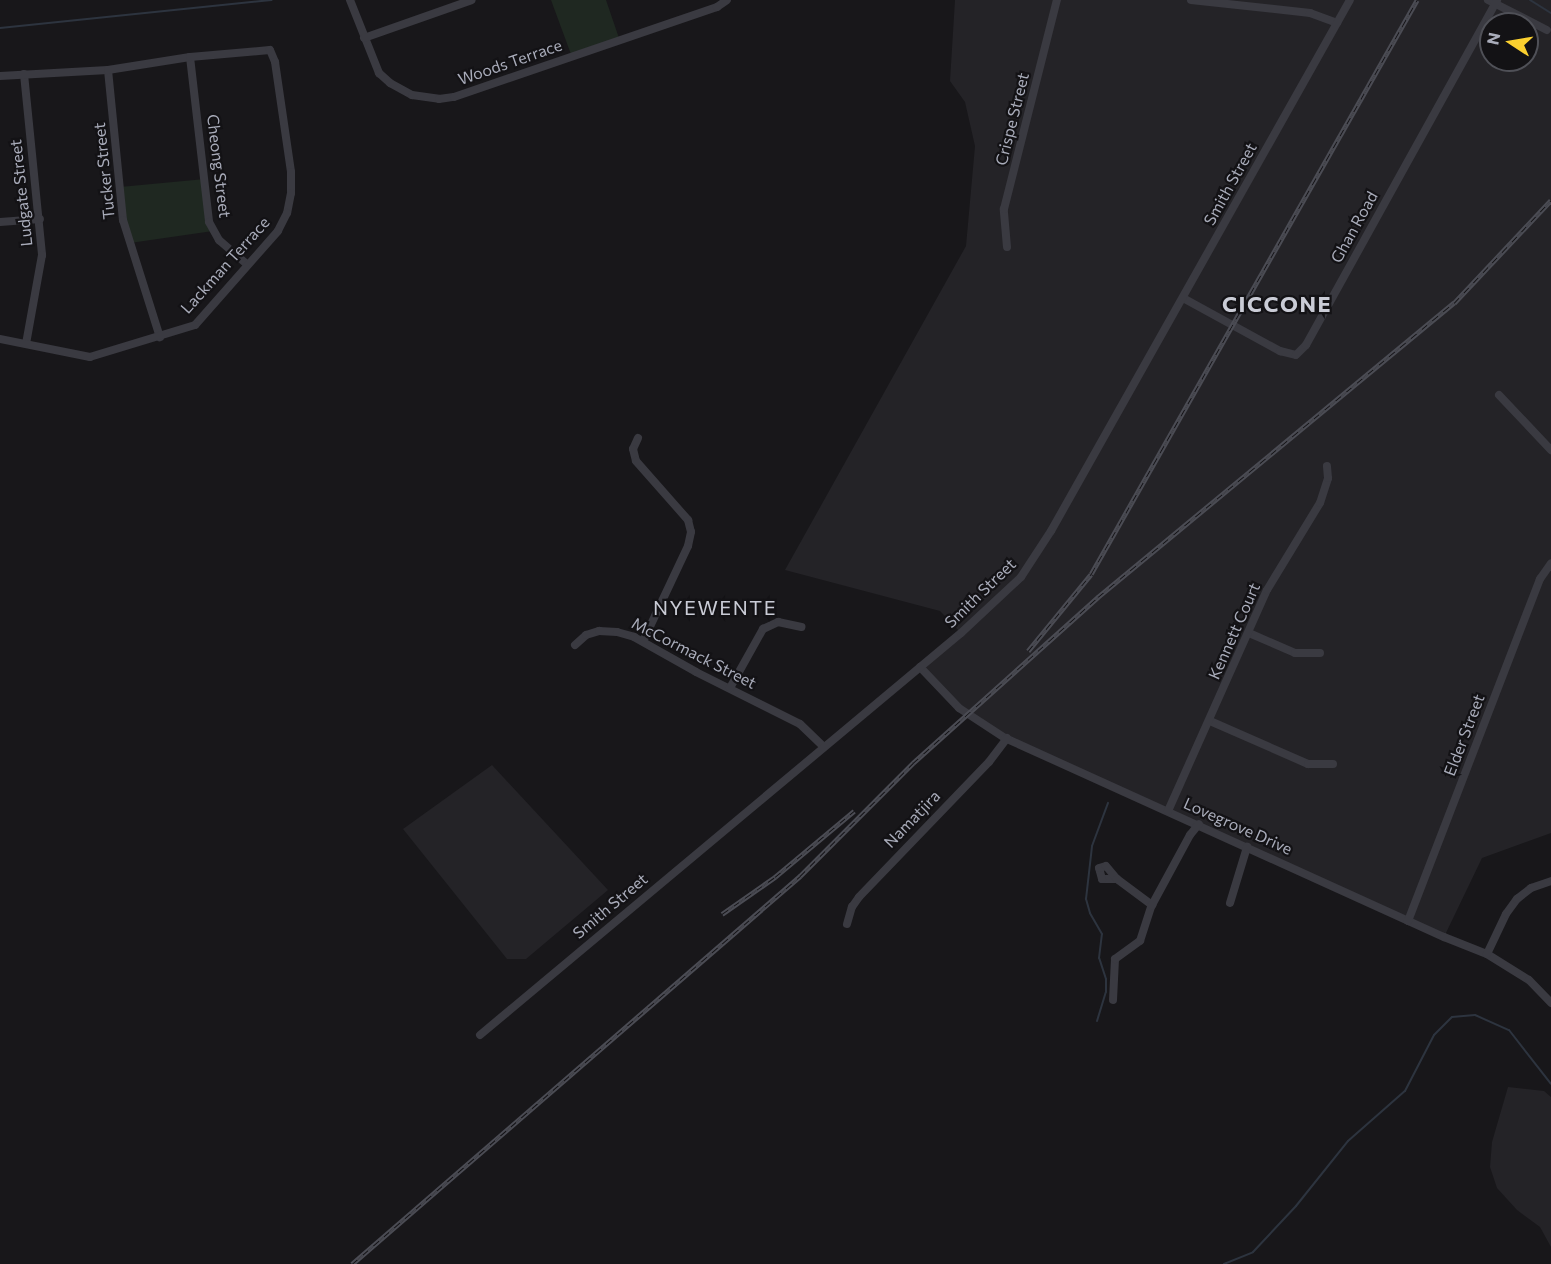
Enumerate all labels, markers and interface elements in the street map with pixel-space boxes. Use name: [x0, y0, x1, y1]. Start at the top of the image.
north arrow: [1479, 12, 1539, 72]
text: N: [1482, 31, 1503, 46]
street label: Woods Terrace: [455, 35, 565, 89]
street label: Crispe Street: [991, 71, 1033, 167]
street label: Cheong Street: [203, 113, 235, 219]
street label: Tucker Street: [89, 122, 119, 220]
street label: Ludgate Street: [6, 139, 36, 247]
street label: Smith Street: [1199, 139, 1261, 229]
street label: Ghan Road: [1326, 188, 1382, 266]
street label: Lackman Terrace: [177, 213, 273, 317]
district label: CICCONE: [1222, 291, 1332, 317]
street label: Smith Street: [940, 554, 1020, 632]
street label: Kennett Court: [1204, 580, 1264, 682]
district label: NYEWENTE: [653, 595, 777, 619]
street label: McCormack Street: [628, 613, 760, 693]
street label: Elder Street: [1440, 691, 1488, 779]
street label: Namatjira: [880, 786, 944, 852]
street label: Lovegrove Drive: [1181, 793, 1295, 859]
street label: Smith Street: [569, 869, 651, 943]

